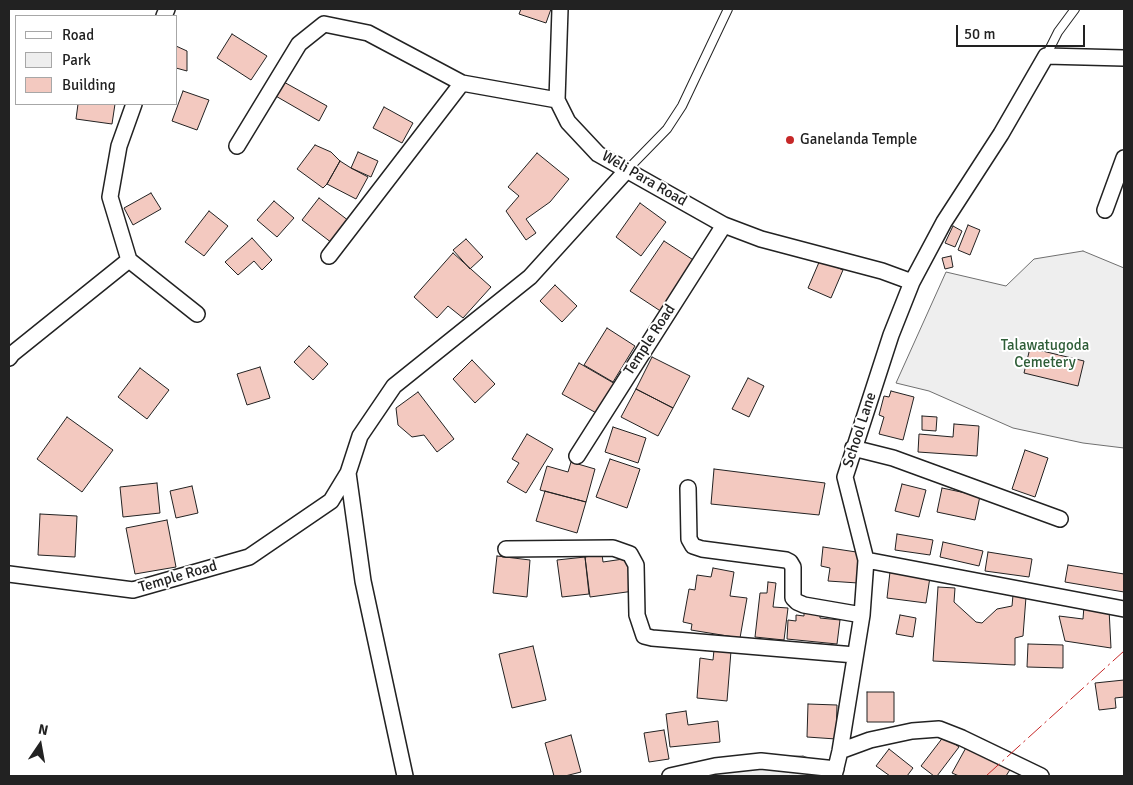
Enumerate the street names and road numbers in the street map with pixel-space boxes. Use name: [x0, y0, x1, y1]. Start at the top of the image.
street label: Weli Para Road: [598, 147, 690, 211]
street label: Temple Road: [620, 301, 680, 379]
street label: School Lane: [839, 390, 881, 470]
street label: Temple Road: [137, 557, 219, 597]

